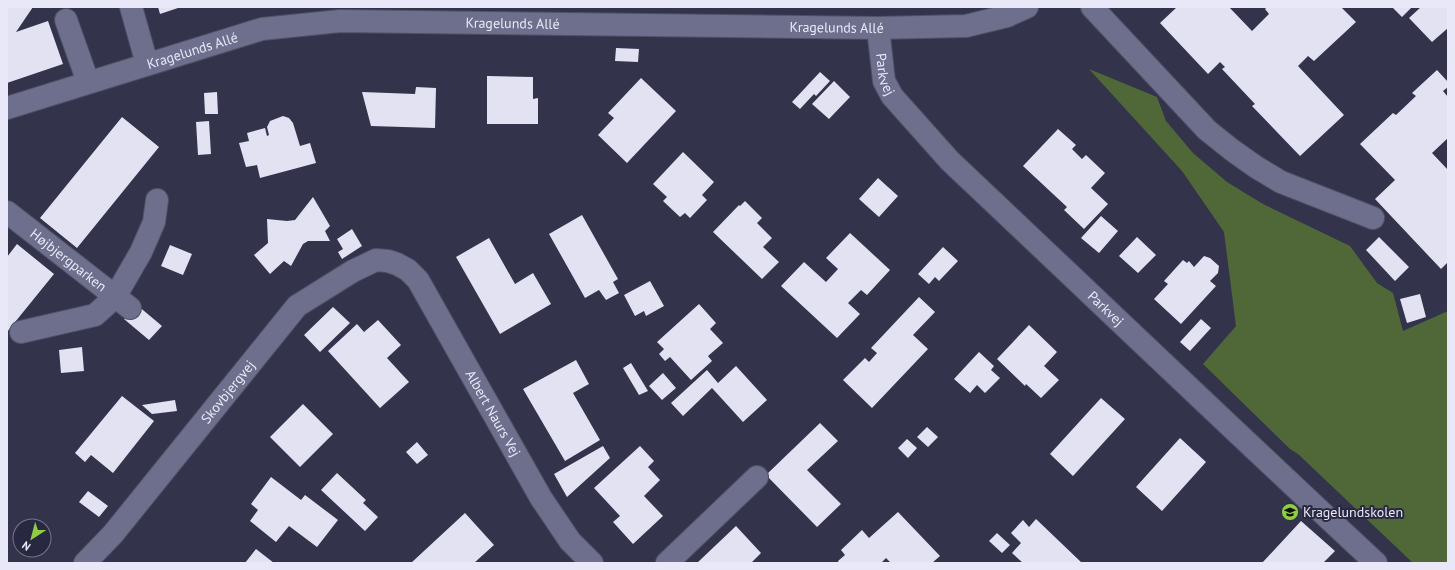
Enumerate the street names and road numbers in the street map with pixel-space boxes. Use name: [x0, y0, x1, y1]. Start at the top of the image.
street label: Kragelunds Allé: [465, 14, 560, 33]
street label: Kragelunds Allé: [789, 18, 884, 37]
street label: Kragelunds Allé: [145, 28, 240, 73]
street label: Parkvej: [872, 52, 899, 99]
street label: Højbjergparken: [27, 225, 110, 295]
street label: Parkvej: [1084, 287, 1128, 330]
street label: Skovbjergvej: [197, 356, 259, 427]
street label: Albert Naurs Vej: [462, 367, 525, 460]

